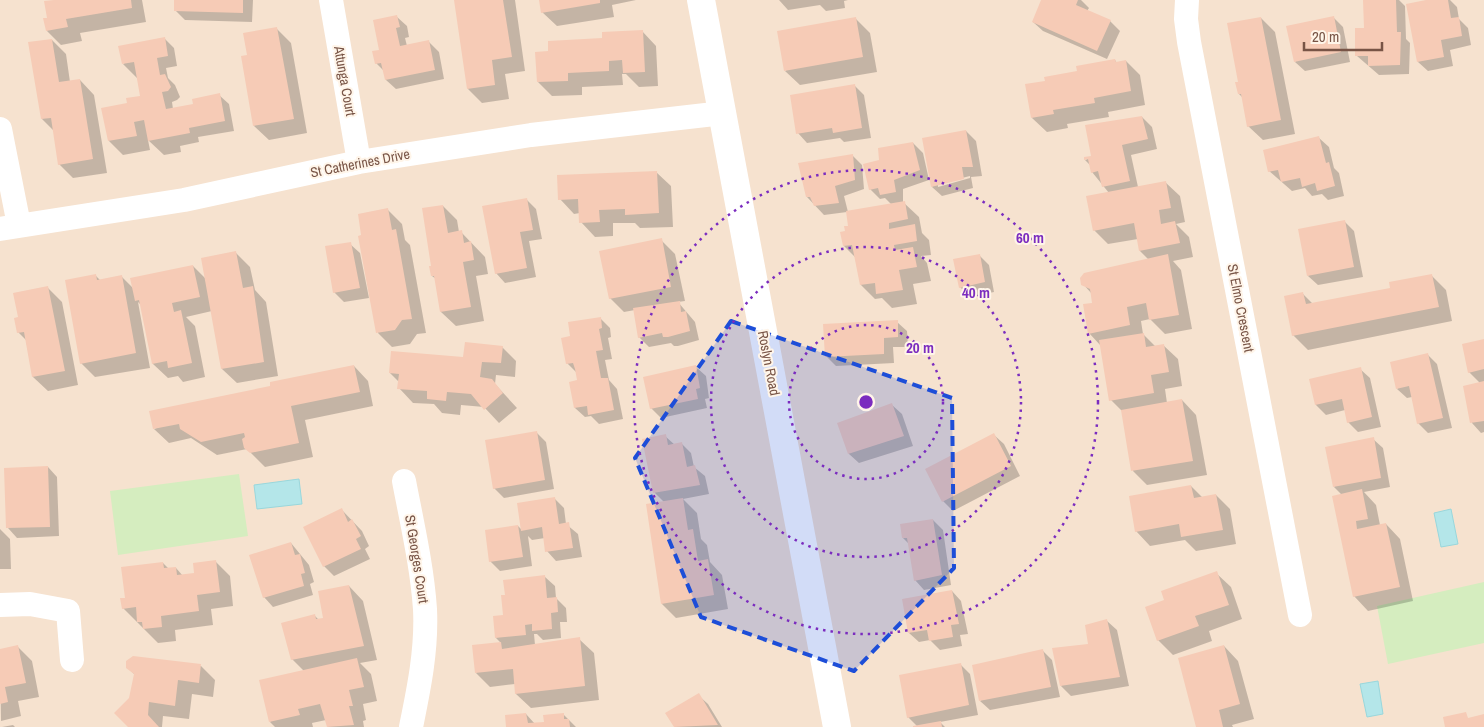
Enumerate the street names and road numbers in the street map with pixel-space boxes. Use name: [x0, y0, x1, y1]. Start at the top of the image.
street label: Attunga Court: [330, 44, 360, 117]
street label: St Catherines Drive: [309, 145, 411, 181]
street label: St Elmo Crescent: [1224, 262, 1258, 354]
street label: Roslyn Road: [754, 329, 784, 397]
street label: St Georges Court: [401, 513, 433, 605]

